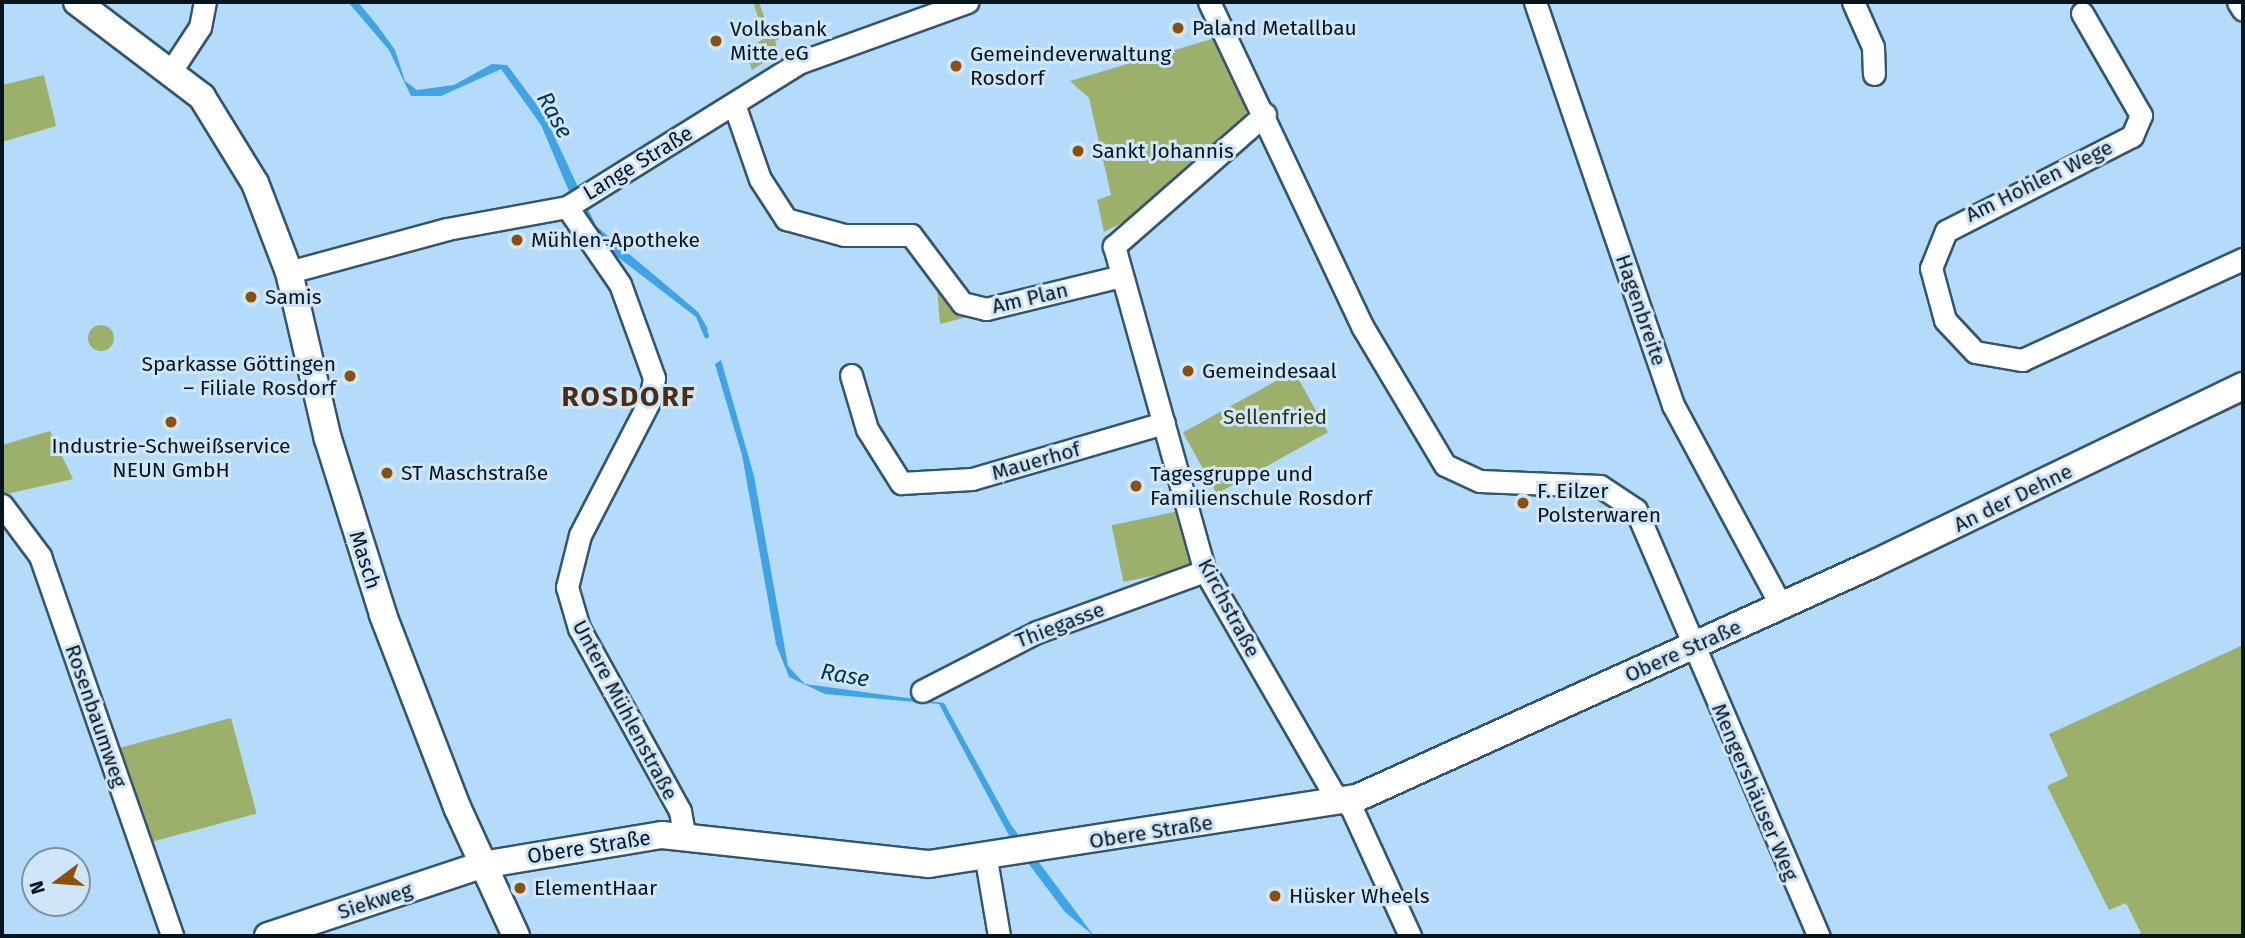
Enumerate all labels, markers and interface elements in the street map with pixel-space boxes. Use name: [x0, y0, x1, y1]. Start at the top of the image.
place label: Paland Metallbau: [1192, 15, 1357, 41]
place label: Volksbank Mitte eG: [730, 16, 827, 66]
marker: Paland Metallbau: [1170, 20, 1186, 36]
marker: Volksbank Mitte eG: [708, 33, 724, 49]
place label: Gemeindeverwaltung Rosdorf: [970, 41, 1171, 91]
marker: Gemeindeverwaltung Rosdorf: [948, 58, 964, 74]
water label: Rase: [531, 87, 579, 143]
street label: Lange Straße: [579, 120, 697, 206]
street label: Am Hohlen Wege: [1961, 135, 2117, 227]
place label: Sankt Johannis: [1092, 138, 1234, 164]
marker: Sankt Johannis: [1070, 143, 1086, 159]
place label: Mühlen-Apotheke: [531, 227, 700, 253]
marker: Mühlen-Apotheke: [509, 232, 525, 248]
street label: Hagenbreite: [1610, 251, 1672, 369]
street label: Am Plan: [989, 277, 1071, 319]
place label: Samis: [265, 284, 322, 310]
marker: Samis: [243, 289, 259, 305]
place label: Sparkasse Göttingen – Filiale Rosdorf: [141, 351, 336, 401]
place label: Gemeindesaal: [1202, 358, 1337, 384]
marker: Gemeindesaal: [1180, 363, 1196, 379]
marker: Sparkasse Göttingen – Filiale Rosdorf: [342, 368, 358, 384]
district label: ROSDORF: [562, 380, 696, 414]
park label: Sellenfried: [1223, 404, 1327, 430]
marker: Industrie-Schweißservice NEUN GmbH: [163, 414, 179, 430]
place label: Industrie-Schweißservice NEUN GmbH: [51, 433, 291, 483]
street label: Mauerhof: [989, 436, 1083, 486]
street label: An der Dehne: [1950, 458, 2076, 538]
place label: ST Maschstraße: [401, 460, 548, 486]
place label: Tagesgruppe und Familienschule Rosdorf: [1150, 461, 1372, 511]
marker: ST Maschstraße: [379, 465, 395, 481]
marker: Tagesgruppe und Familienschule Rosdorf: [1128, 478, 1144, 494]
place label: F. Eilzer Polsterwaren: [1537, 478, 1661, 528]
marker: F. Eilzer Polsterwaren: [1515, 495, 1531, 511]
street label: Masch: [344, 528, 386, 592]
street label: Kirchstraße: [1192, 554, 1266, 662]
street label: Thiegasse: [1012, 597, 1108, 653]
street label: Obere Straße: [1621, 614, 1745, 688]
street label: Untere Mühlenstraße: [567, 616, 683, 804]
street label: Rosenbaumweg: [60, 641, 132, 791]
water label: Rase: [818, 657, 872, 693]
street label: Mengershäuser Weg: [1706, 700, 1804, 884]
street label: Obere Straße: [1087, 810, 1215, 854]
street label: Obere Straße: [525, 825, 653, 869]
north arrow: [21, 847, 91, 917]
place label: ElementHaar: [534, 875, 657, 901]
street label: Siekweg: [334, 877, 416, 925]
text: N: [24, 878, 50, 897]
marker: ElementHaar: [512, 880, 528, 896]
place label: Hüsker Wheels: [1289, 883, 1429, 909]
marker: Hüsker Wheels: [1267, 888, 1283, 904]

